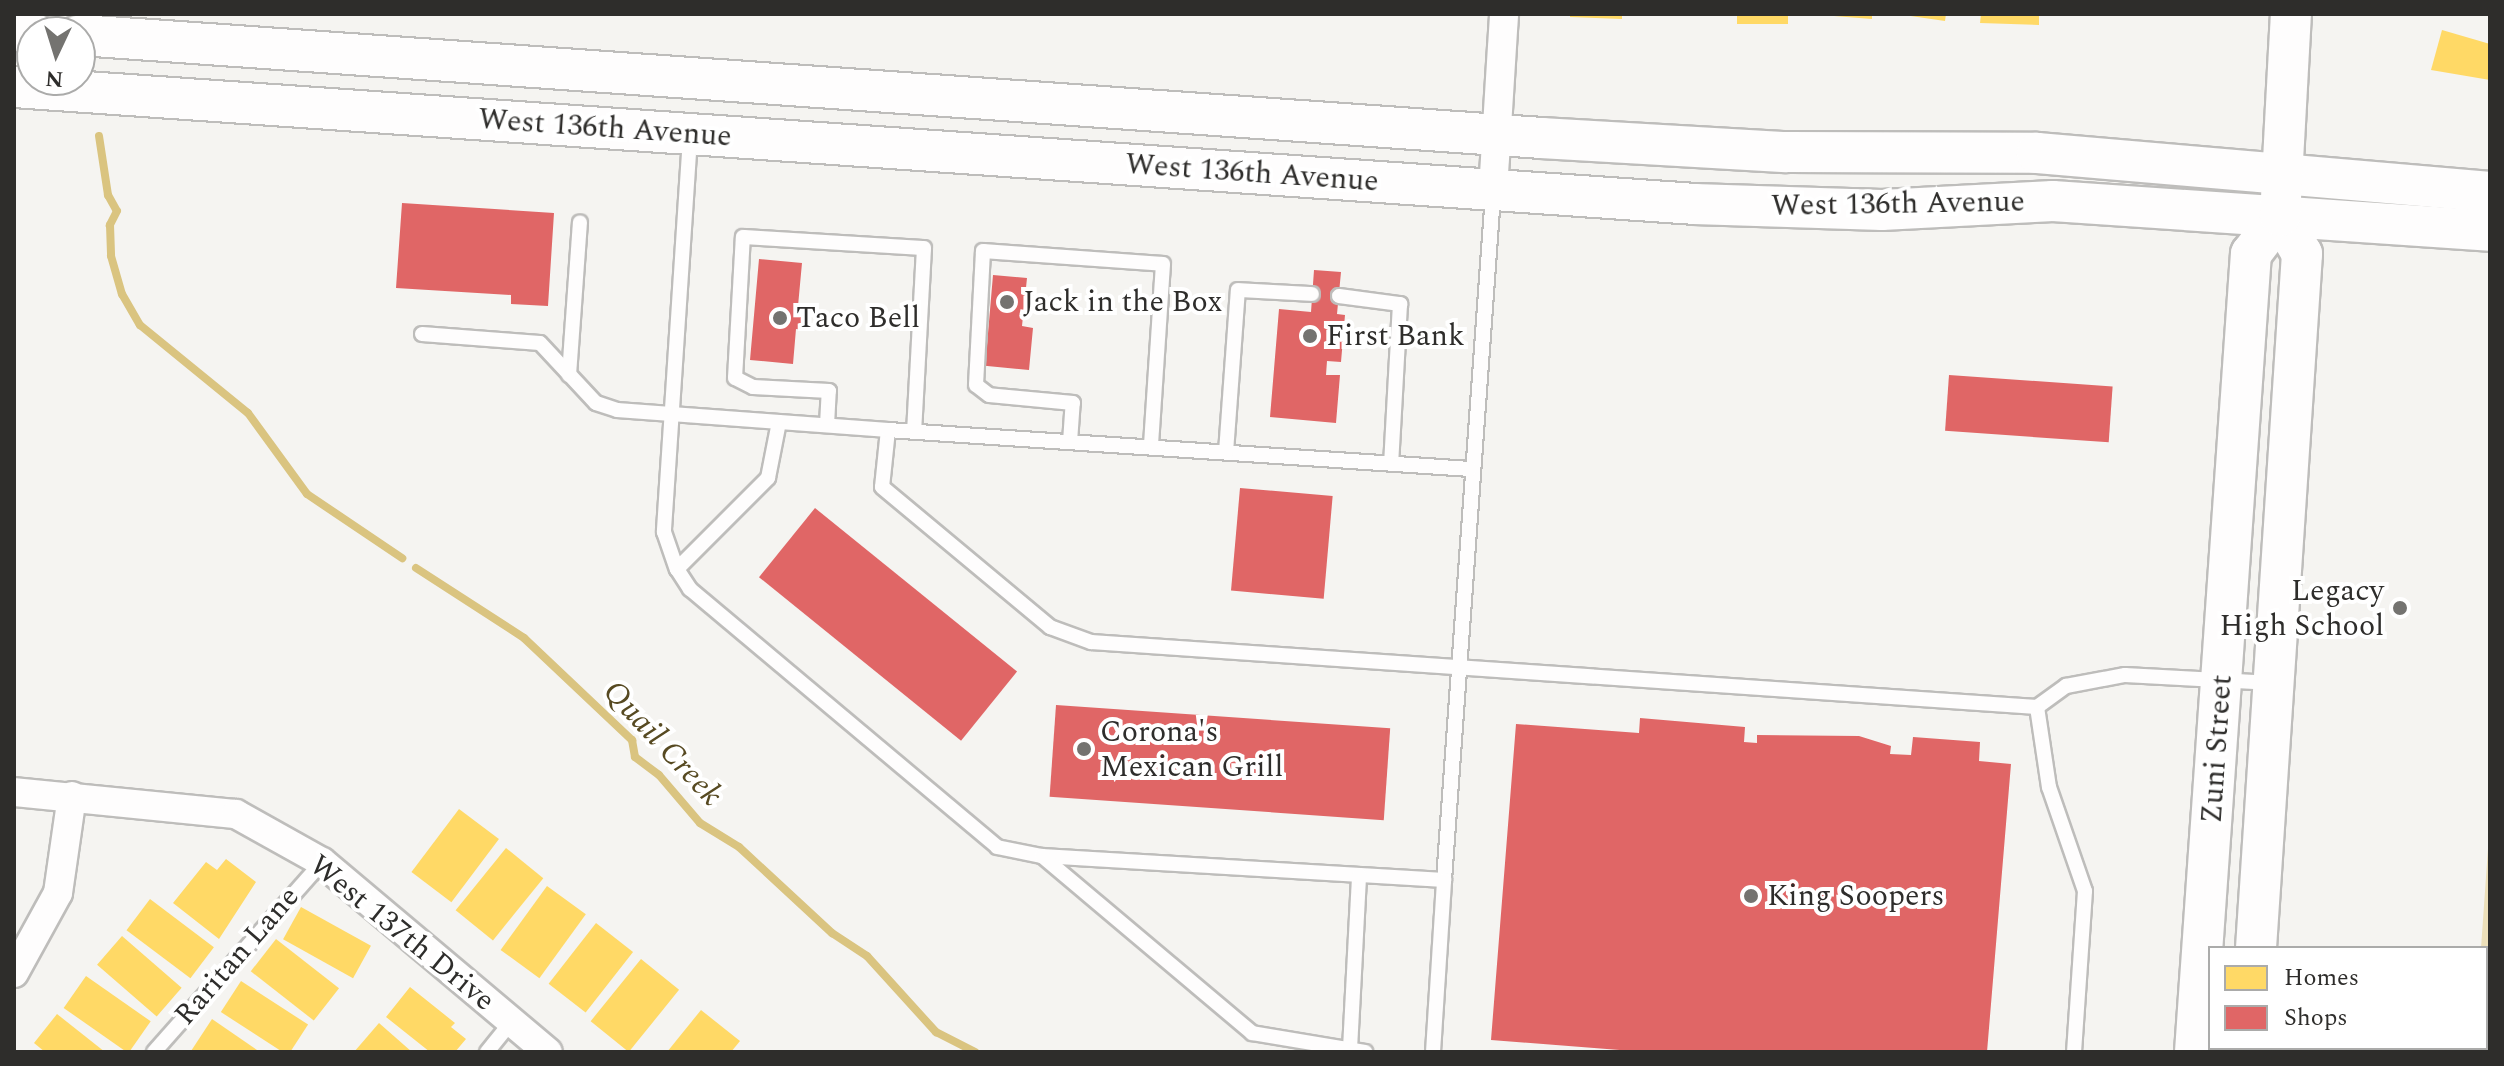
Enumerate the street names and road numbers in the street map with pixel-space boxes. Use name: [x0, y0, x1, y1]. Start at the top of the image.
street label: West 136th Avenue: [477, 101, 733, 155]
street label: West 136th Avenue: [1124, 146, 1380, 200]
street label: West 136th Avenue: [1771, 184, 2025, 224]
street label: Zuni Street: [2194, 673, 2240, 825]
street label: West 137th Drive: [302, 847, 502, 1019]
street label: Raritan Lane: [167, 879, 307, 1033]

